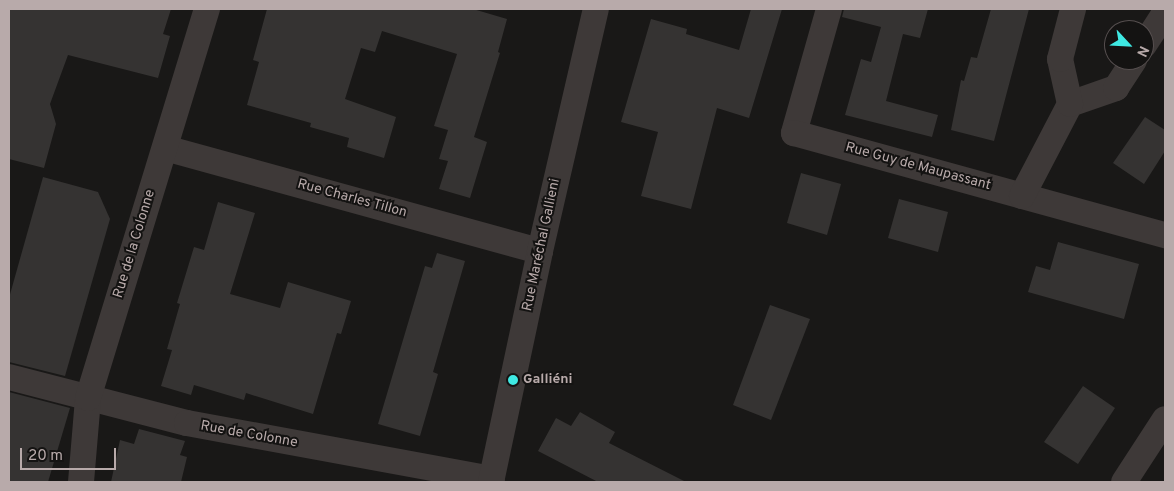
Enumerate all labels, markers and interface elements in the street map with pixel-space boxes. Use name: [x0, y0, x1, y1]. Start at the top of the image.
north arrow: [1104, 20, 1154, 70]
text: N: [1132, 43, 1152, 59]
street label: Rue Guy de Maupassant: [843, 139, 993, 195]
street label: Rue Charles Tillon: [295, 176, 409, 222]
street label: Rue Maréchal Gallieni: [520, 177, 564, 313]
street label: Rue de la Colonne: [110, 188, 160, 300]
place label: Galliéni: [523, 372, 572, 388]
marker: Galliéni: [507, 374, 519, 386]
street label: Rue de Colonne: [199, 418, 299, 452]
scale bar: [22, 438, 119, 470]
text: 20 m: [28, 447, 63, 466]

